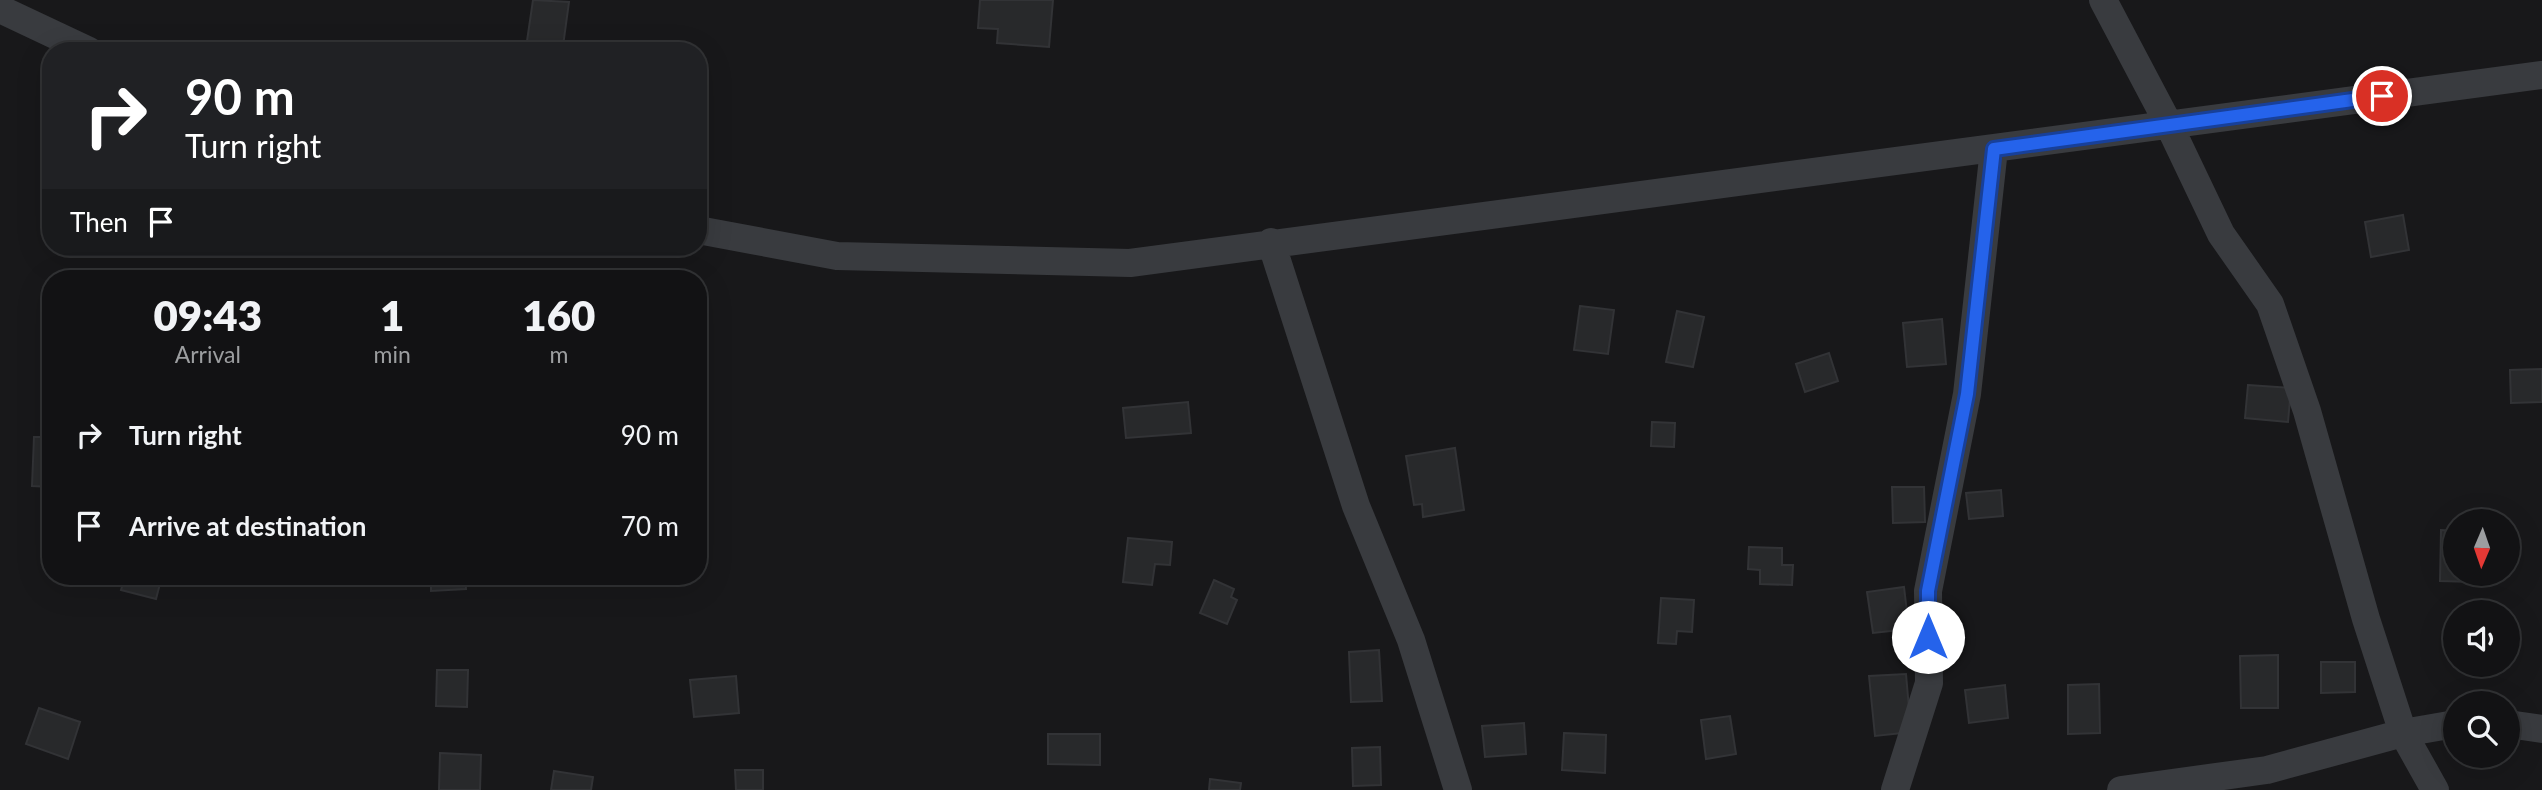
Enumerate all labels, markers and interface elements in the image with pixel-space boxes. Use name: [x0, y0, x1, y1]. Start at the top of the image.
pin: [2352, 66, 2412, 126]
text: 90 m: [185, 67, 295, 125]
icon: right: [70, 70, 161, 161]
icon: arrive: [2363, 77, 2401, 115]
text: Turn right: [185, 126, 321, 165]
icon: arrive: [142, 203, 180, 241]
text: Then: [70, 206, 128, 238]
text: 09:43: [154, 290, 262, 340]
text: 1: [380, 290, 404, 340]
text: 160: [522, 290, 595, 340]
text: Arrival: [175, 340, 241, 368]
text: min: [374, 340, 411, 368]
text: m: [549, 340, 568, 368]
icon: right: [70, 416, 108, 454]
text: Turn right: [129, 419, 242, 451]
text: 90 m: [621, 419, 679, 451]
icon: arrive: [70, 507, 108, 545]
north arrow: [2443, 509, 2520, 586]
map controls: [2443, 509, 2520, 768]
text: Arrive at destination: [129, 510, 366, 542]
text: 70 m: [621, 510, 679, 542]
position arrow: [1891, 600, 1965, 674]
button: sound: [2443, 600, 2520, 677]
button: search: [2443, 691, 2520, 768]

